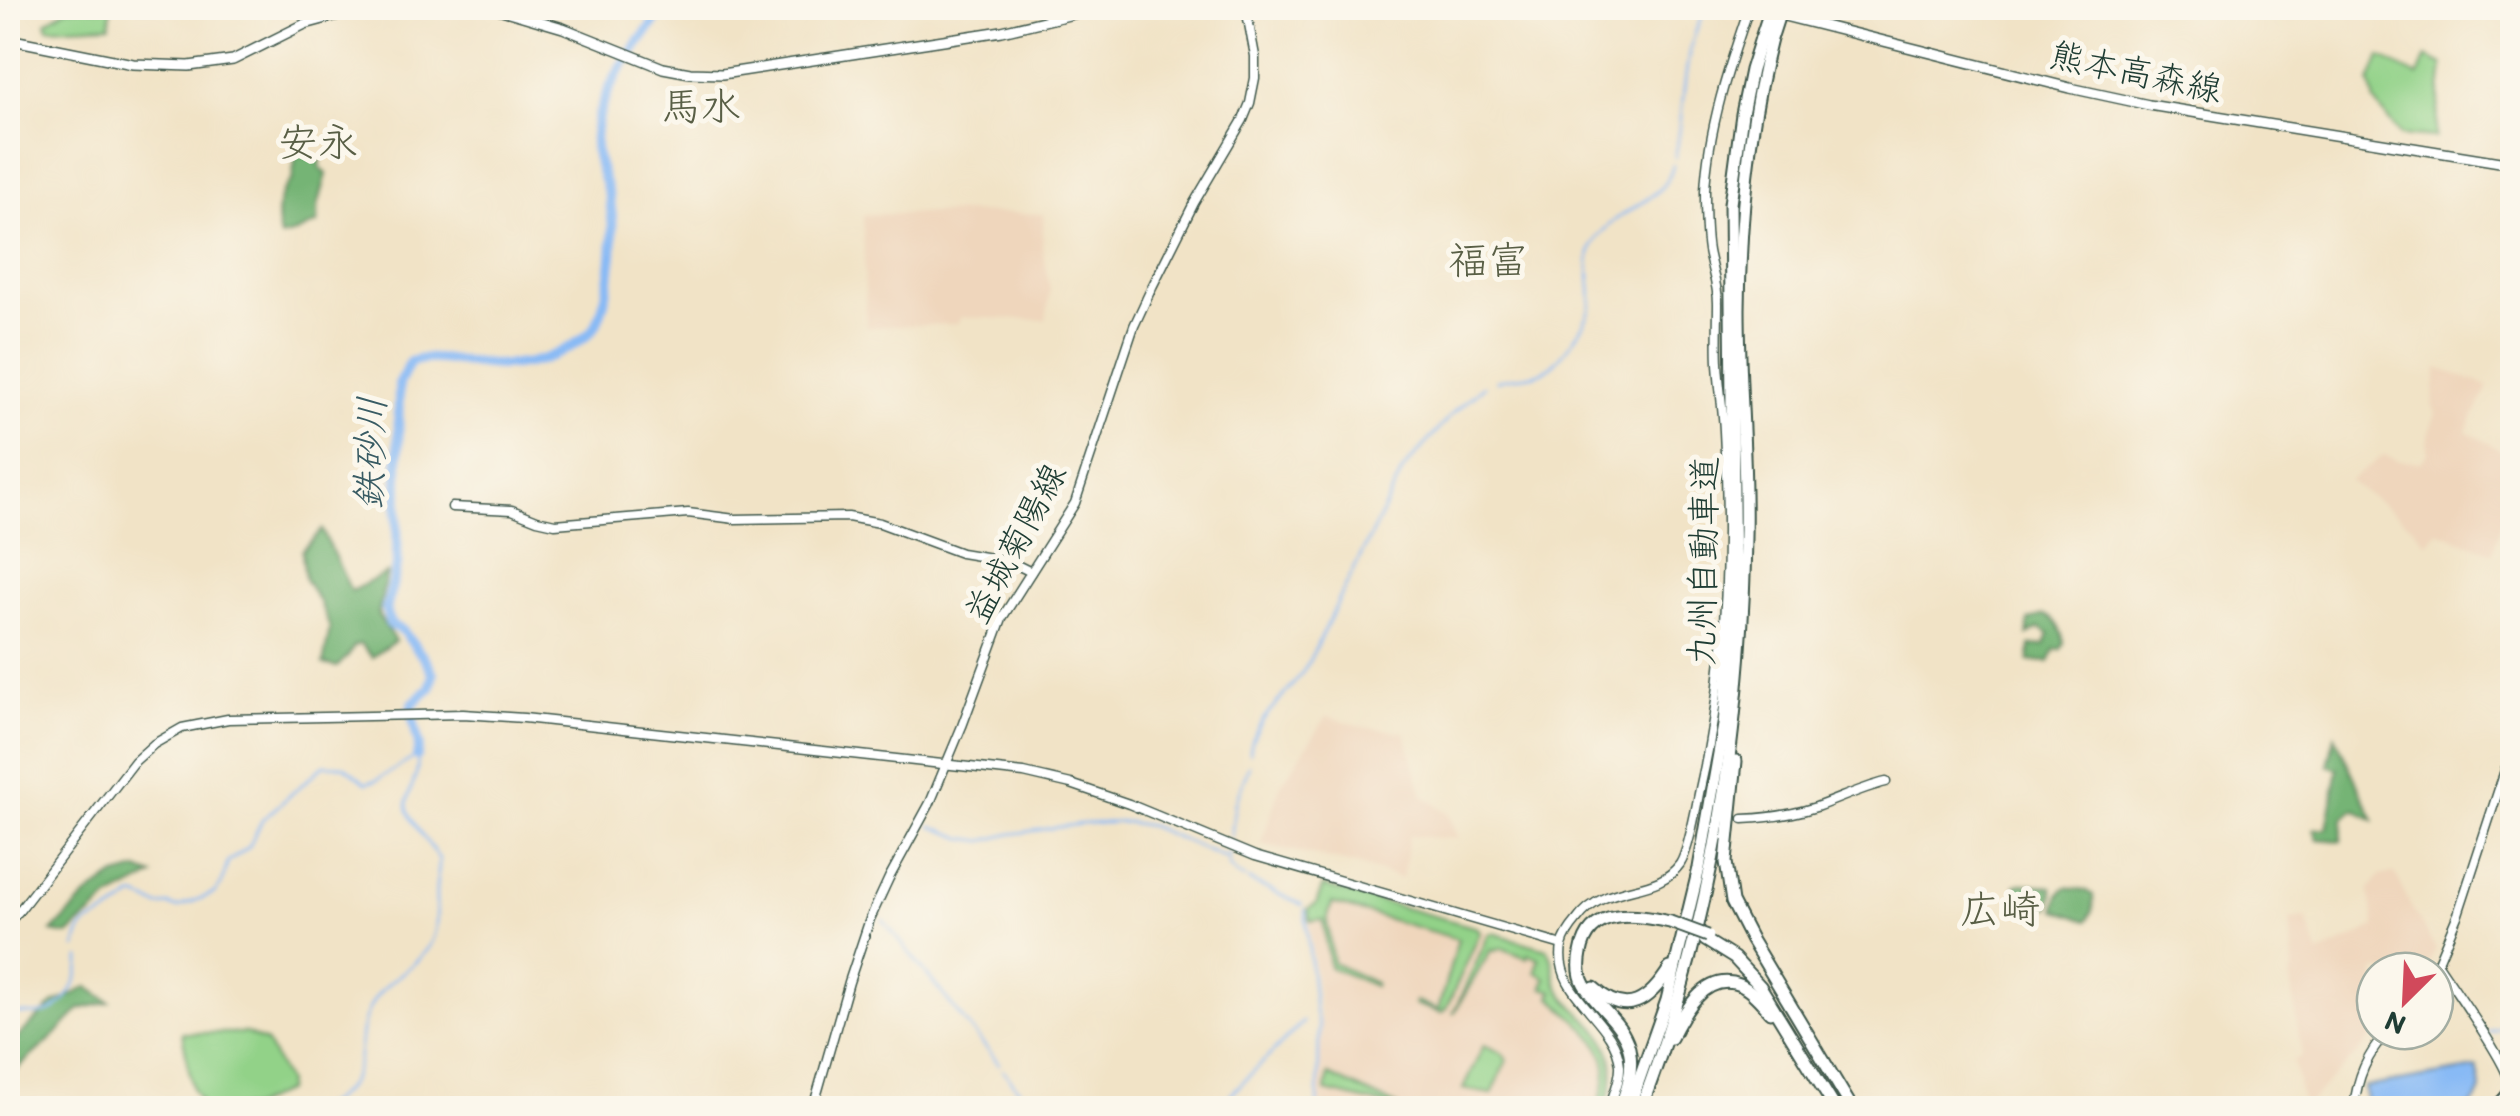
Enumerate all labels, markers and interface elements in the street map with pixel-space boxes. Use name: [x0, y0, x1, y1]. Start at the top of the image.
street label: 熊本高森線: [2046, 33, 2226, 111]
district label: 馬水: [661, 82, 741, 130]
district label: 安永: [278, 118, 358, 166]
district label: 福富: [1448, 236, 1528, 284]
water label: 鉄砂川: [345, 395, 395, 511]
street label: 益城菊陽線: [955, 456, 1075, 630]
street label: 九州自動車道: [1680, 456, 1726, 666]
district label: 広崎: [1960, 885, 2040, 933]
north arrow: [2355, 951, 2455, 1051]
text: N: [2379, 1004, 2410, 1043]

